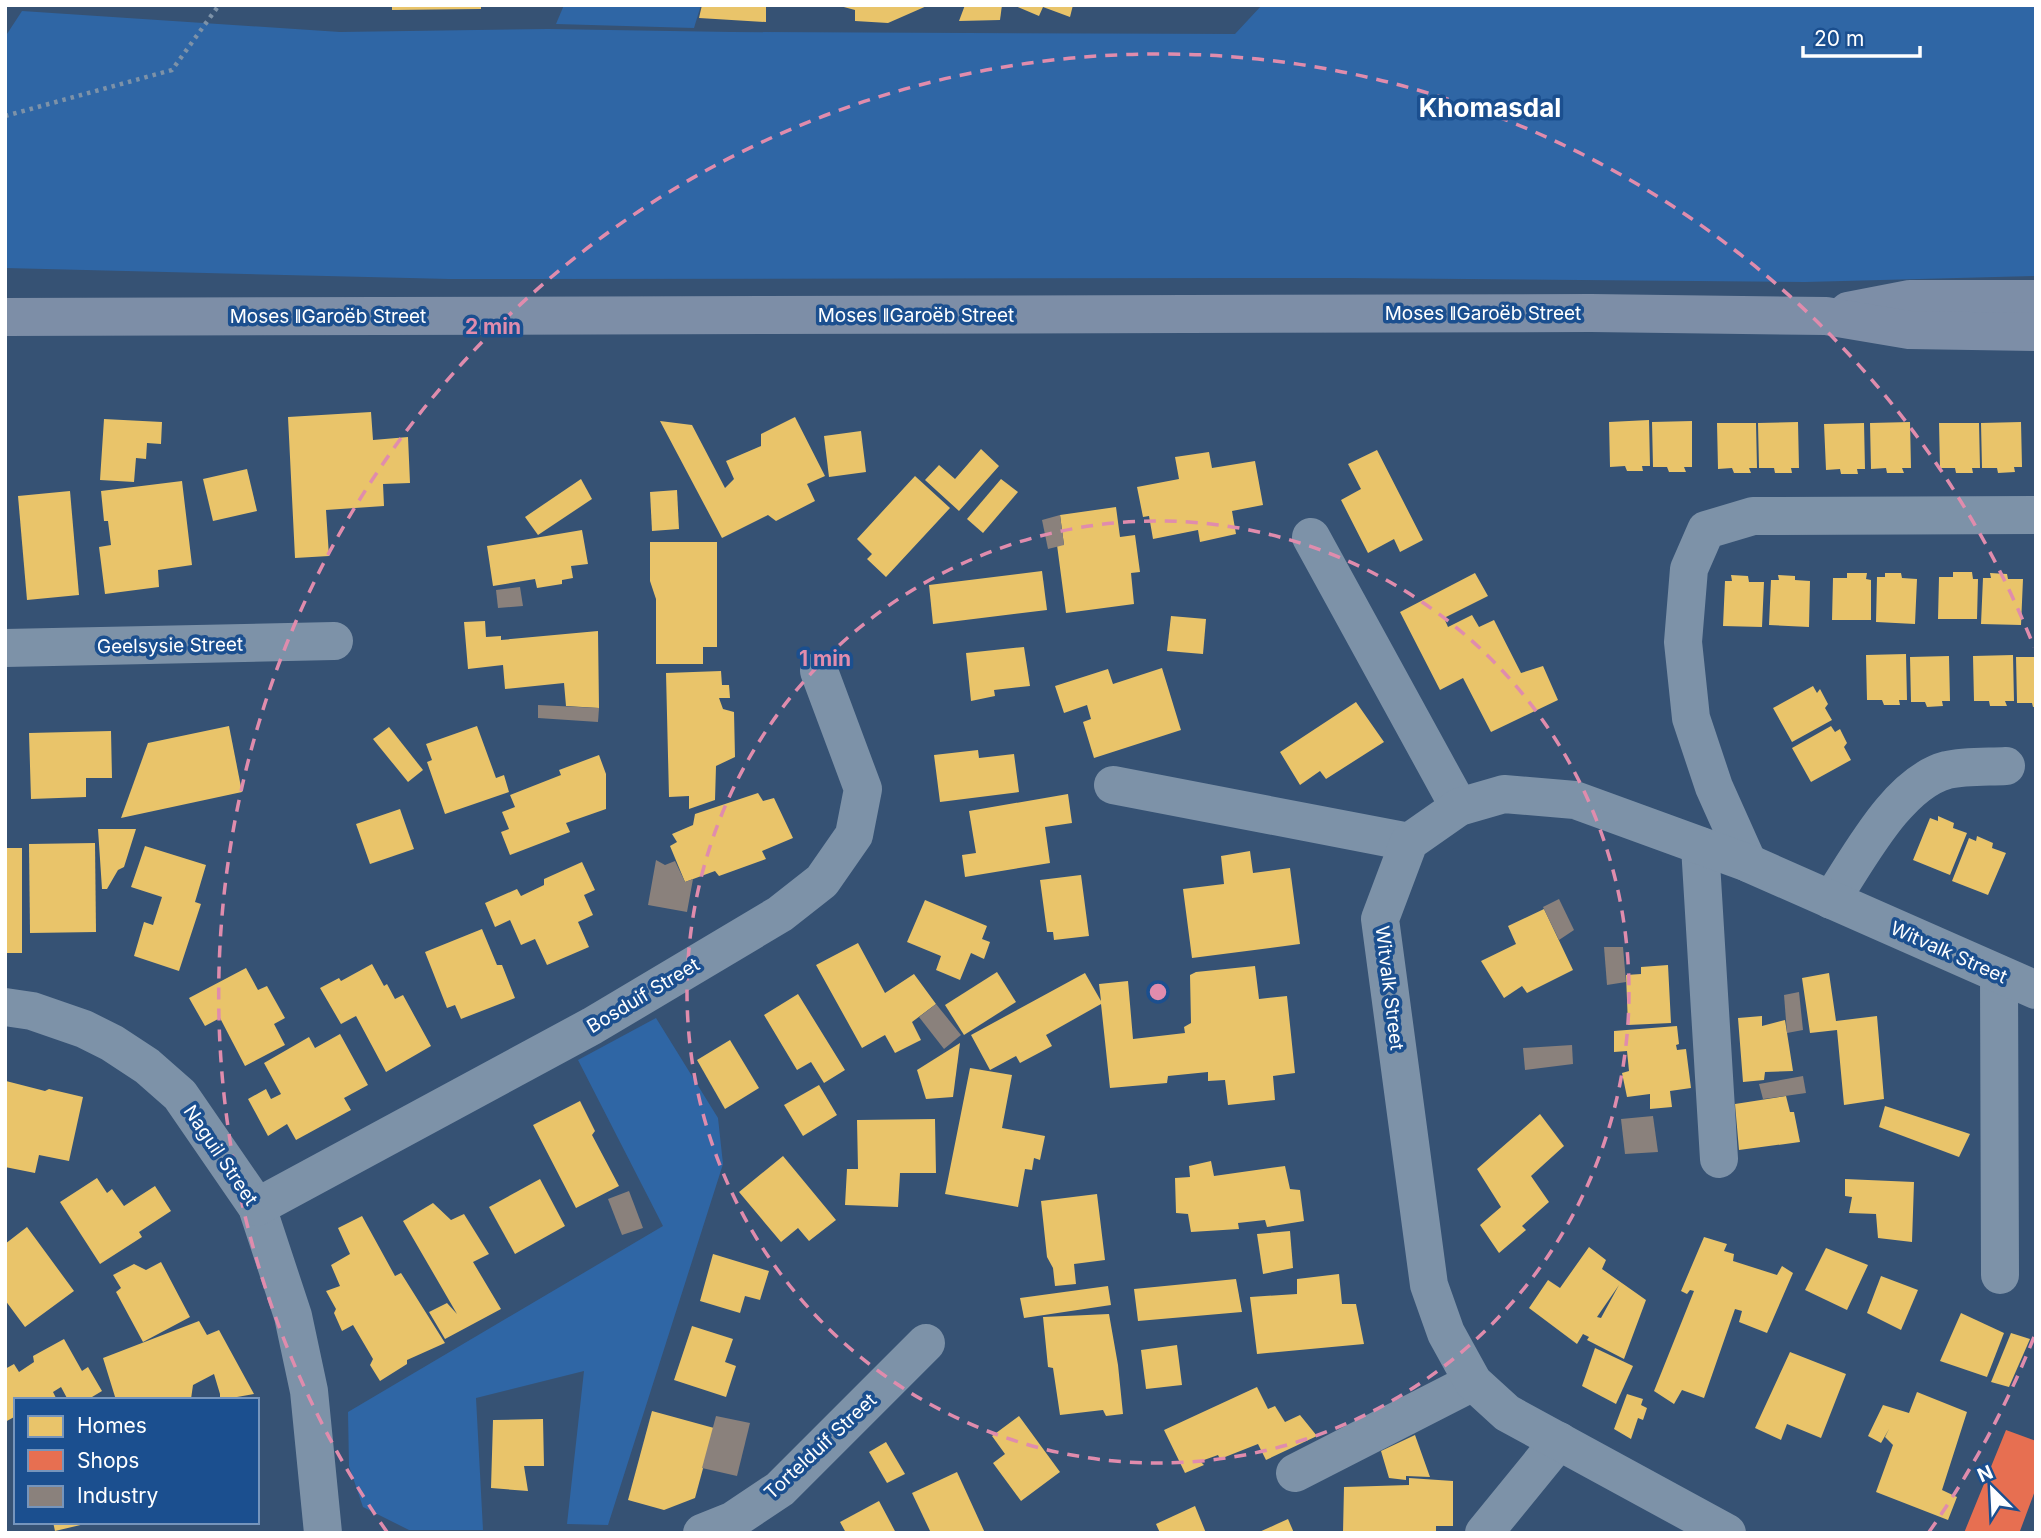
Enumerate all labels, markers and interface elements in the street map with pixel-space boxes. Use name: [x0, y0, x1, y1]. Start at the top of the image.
scale bar: [1803, 14, 1920, 58]
text: 20 m: [1814, 26, 1864, 51]
district label: Khomasdal: [1419, 92, 1561, 123]
street label: Moses ǁGaroëb Street: [1385, 302, 1581, 325]
street label: Moses ǁGaroëb Street: [818, 304, 1014, 327]
street label: Moses ǁGaroëb Street: [230, 305, 426, 328]
text: 2 min: [465, 314, 521, 339]
street label: Geelsysie Street: [97, 633, 243, 658]
text: 1 min: [799, 646, 851, 671]
street label: Witvalk Street: [1887, 916, 2011, 988]
street label: Witvalk Street: [1370, 925, 1409, 1052]
street label: Bosduif Street: [583, 953, 704, 1038]
centre of rings: [1146, 980, 1170, 1004]
street label: Naguil Street: [179, 1101, 263, 1210]
street label: Tortelduif Street: [760, 1389, 881, 1504]
legend: [14, 1398, 259, 1524]
text: Homes: [77, 1413, 147, 1438]
text: Shops: [77, 1448, 139, 1473]
north arrow: [1957, 1454, 2027, 1524]
text: N: [1974, 1460, 1997, 1487]
text: Industry: [77, 1483, 159, 1508]

